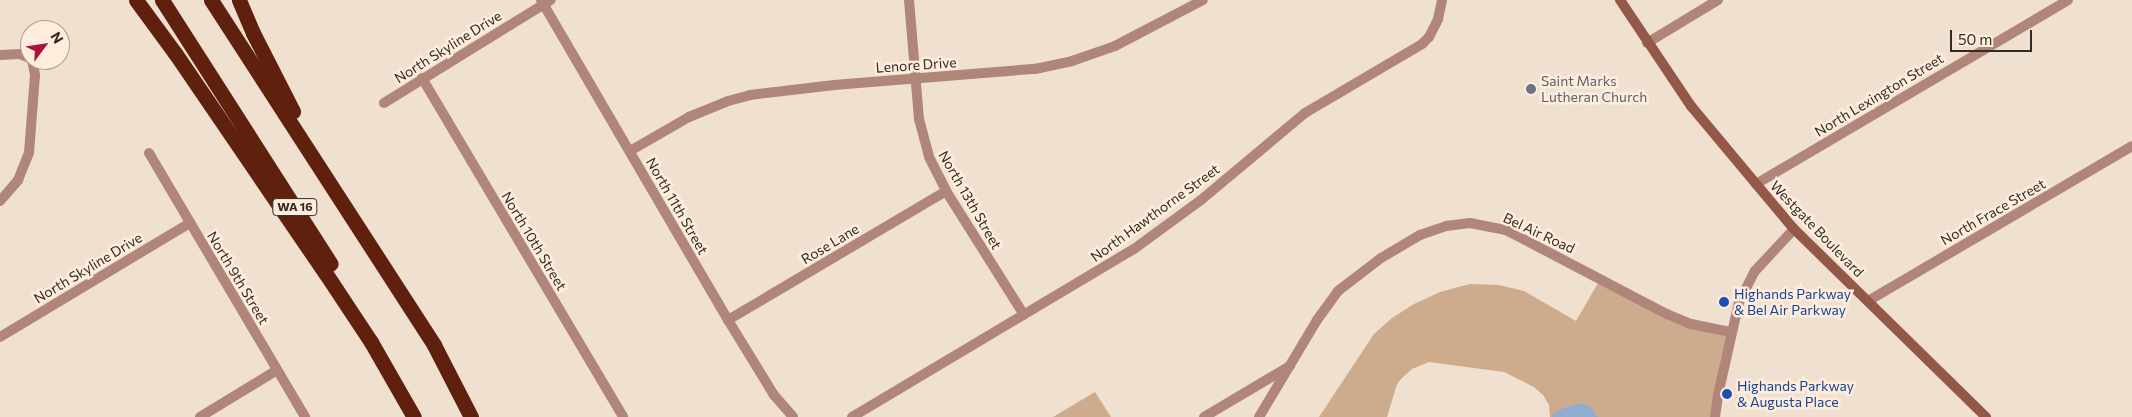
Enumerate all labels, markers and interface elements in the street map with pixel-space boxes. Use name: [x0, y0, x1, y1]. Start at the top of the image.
street label: North Skyline Drive: [391, 7, 505, 87]
north arrow: [20, 20, 70, 70]
scale bar: [1952, 20, 2034, 52]
text: N: [47, 29, 67, 46]
text: 50 m: [1958, 30, 1992, 48]
street label: North Lexington Street: [1812, 50, 1946, 140]
street label: Lenore Drive: [875, 54, 957, 76]
place label: Saint Marks Lutheran Church: [1541, 73, 1647, 105]
marker: Saint Marks Lutheran Church: [1525, 83, 1537, 95]
street label: North 13th Street: [935, 148, 1005, 252]
street label: North 11th Street: [642, 155, 712, 257]
street label: North Hawthorne Street: [1087, 161, 1223, 265]
street label: North Frace Street: [1938, 175, 2048, 249]
street label: Westgate Boulevard: [1767, 177, 1867, 281]
street label: North 10th Street: [498, 189, 570, 293]
road number: WA 16: [271, 198, 319, 216]
street label: Bel Air Road: [1501, 209, 1577, 257]
street label: Rose Lane: [798, 220, 862, 268]
street label: North 9th Street: [204, 228, 272, 328]
street label: North Skyline Drive: [31, 229, 145, 307]
place label: Highands Parkway & Bel Air Parkway: [1734, 286, 1851, 318]
marker: Highands Parkway & Bel Air Parkway: [1718, 296, 1730, 308]
place label: Highands Parkway & Augusta Place: [1737, 378, 1854, 411]
marker: Highands Parkway & Augusta Place: [1721, 388, 1733, 400]

